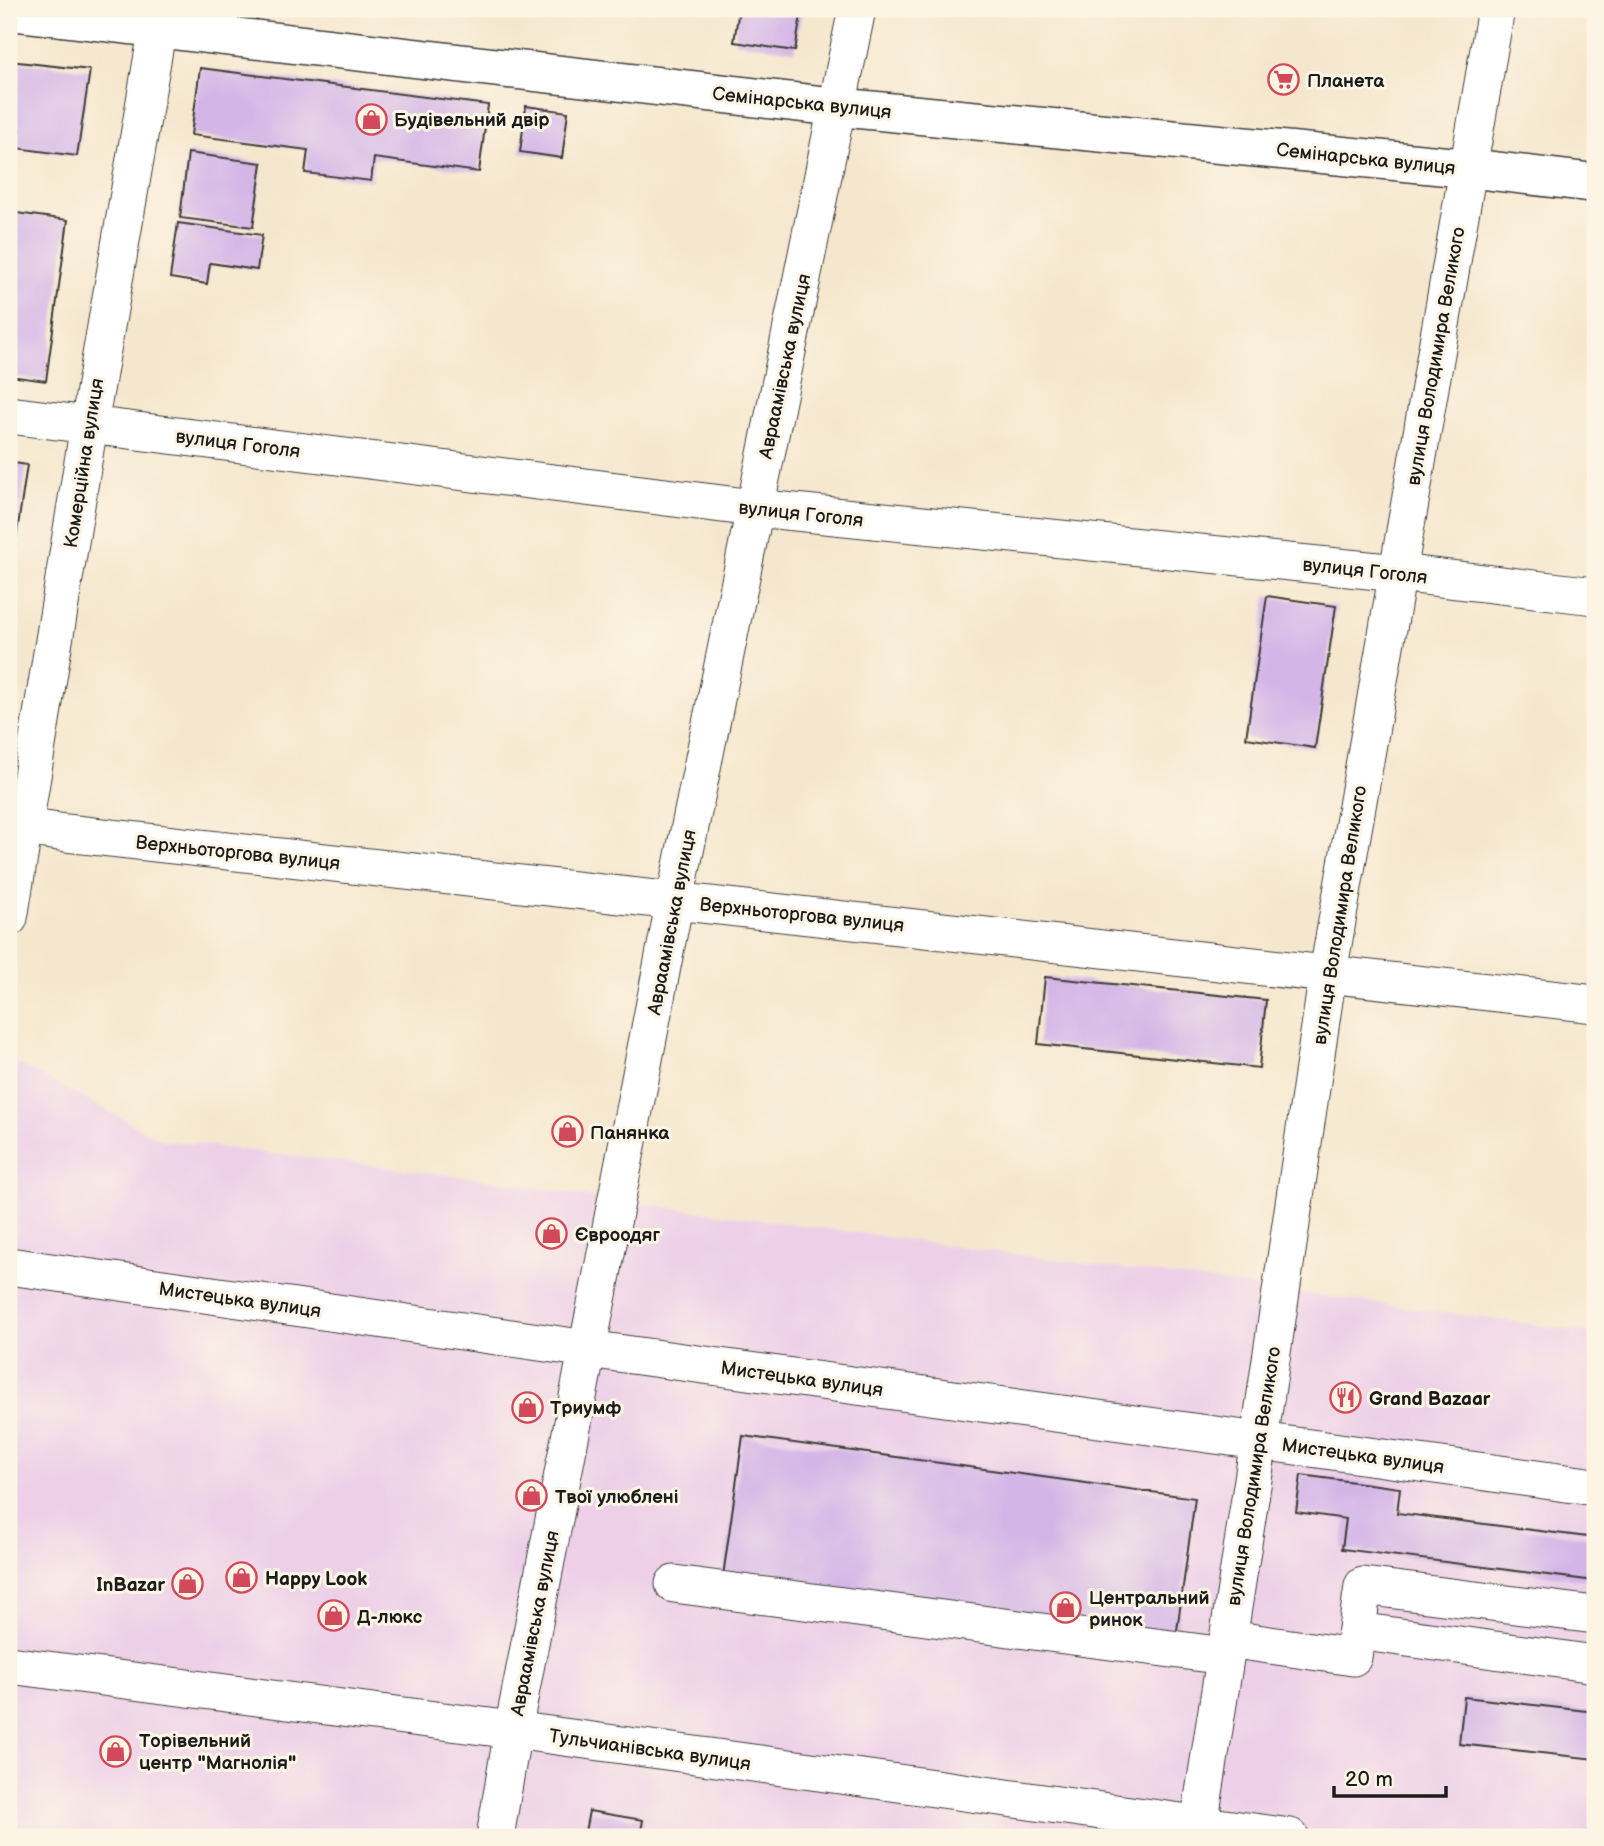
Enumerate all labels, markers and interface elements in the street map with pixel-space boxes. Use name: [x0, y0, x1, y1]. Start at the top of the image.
supermarket icon: Планета: [1267, 63, 1301, 97]
place label: Планета: [1307, 70, 1385, 93]
street label: Семінарська вулиця: [711, 83, 893, 124]
shop icon: Будівельний двір: [354, 102, 388, 136]
place label: Будівельний двір: [394, 109, 550, 132]
street label: Семінарська вулиця: [1275, 139, 1457, 180]
street label: вулиця Володимира Великого: [1402, 225, 1471, 487]
street label: Авраамівська вулиця: [754, 272, 816, 462]
street label: Комерційна вулиця: [60, 377, 109, 550]
street label: вулиця Гоголя: [174, 425, 301, 464]
street label: вулиця Гоголя: [737, 497, 864, 532]
street label: вулиця Гоголя: [1301, 554, 1428, 589]
street label: вулиця Володимира Великого: [1309, 784, 1372, 1046]
street label: Авраамівська вулиця: [643, 828, 702, 1018]
street label: Верхньоторгова вулиця: [134, 831, 341, 876]
street label: Верхньоторгова вулиця: [698, 893, 905, 938]
shop icon: Панянка: [550, 1115, 584, 1149]
place label: Панянка: [590, 1122, 670, 1145]
shop icon: Євроодяг: [535, 1217, 569, 1251]
place label: Євроодяг: [575, 1224, 660, 1247]
street label: Мистецька вулиця: [157, 1278, 323, 1323]
street label: вулиця Володимира Великого: [1223, 1345, 1286, 1607]
street label: Мистецька вулиця: [719, 1357, 885, 1402]
restaurant icon: Grand Bazaar: [1329, 1381, 1363, 1415]
place label: Grand Bazaar: [1369, 1388, 1491, 1411]
shop icon: Триумф: [510, 1390, 544, 1424]
place label: Триумф: [550, 1397, 621, 1420]
street label: Мистецька вулиця: [1280, 1434, 1446, 1479]
shop icon: Твої улюблені: [515, 1479, 549, 1513]
place label: Твої улюблені: [555, 1486, 679, 1509]
street label: Авраамівська вулиця: [506, 1529, 565, 1719]
shop icon: Happy Look: [225, 1561, 259, 1595]
shop icon: InBazar: [171, 1567, 205, 1601]
place label: Happy Look: [265, 1568, 367, 1591]
place label: InBazar: [96, 1574, 165, 1597]
place label: Центральний ринок: [1089, 1587, 1210, 1632]
shop icon: Центральний ринок: [1049, 1591, 1083, 1625]
shop icon: Д-люкс: [317, 1599, 351, 1633]
place label: Д-люкс: [357, 1606, 423, 1629]
street label: Тульчианівська вулиця: [547, 1725, 752, 1776]
place label: Торівeльний центр "Магнолія": [139, 1730, 296, 1775]
shop icon: Торівeльний центр "Магнолія": [99, 1734, 133, 1768]
scale bar: [1334, 1755, 1446, 1799]
text: 20 m: [1345, 1767, 1393, 1792]

